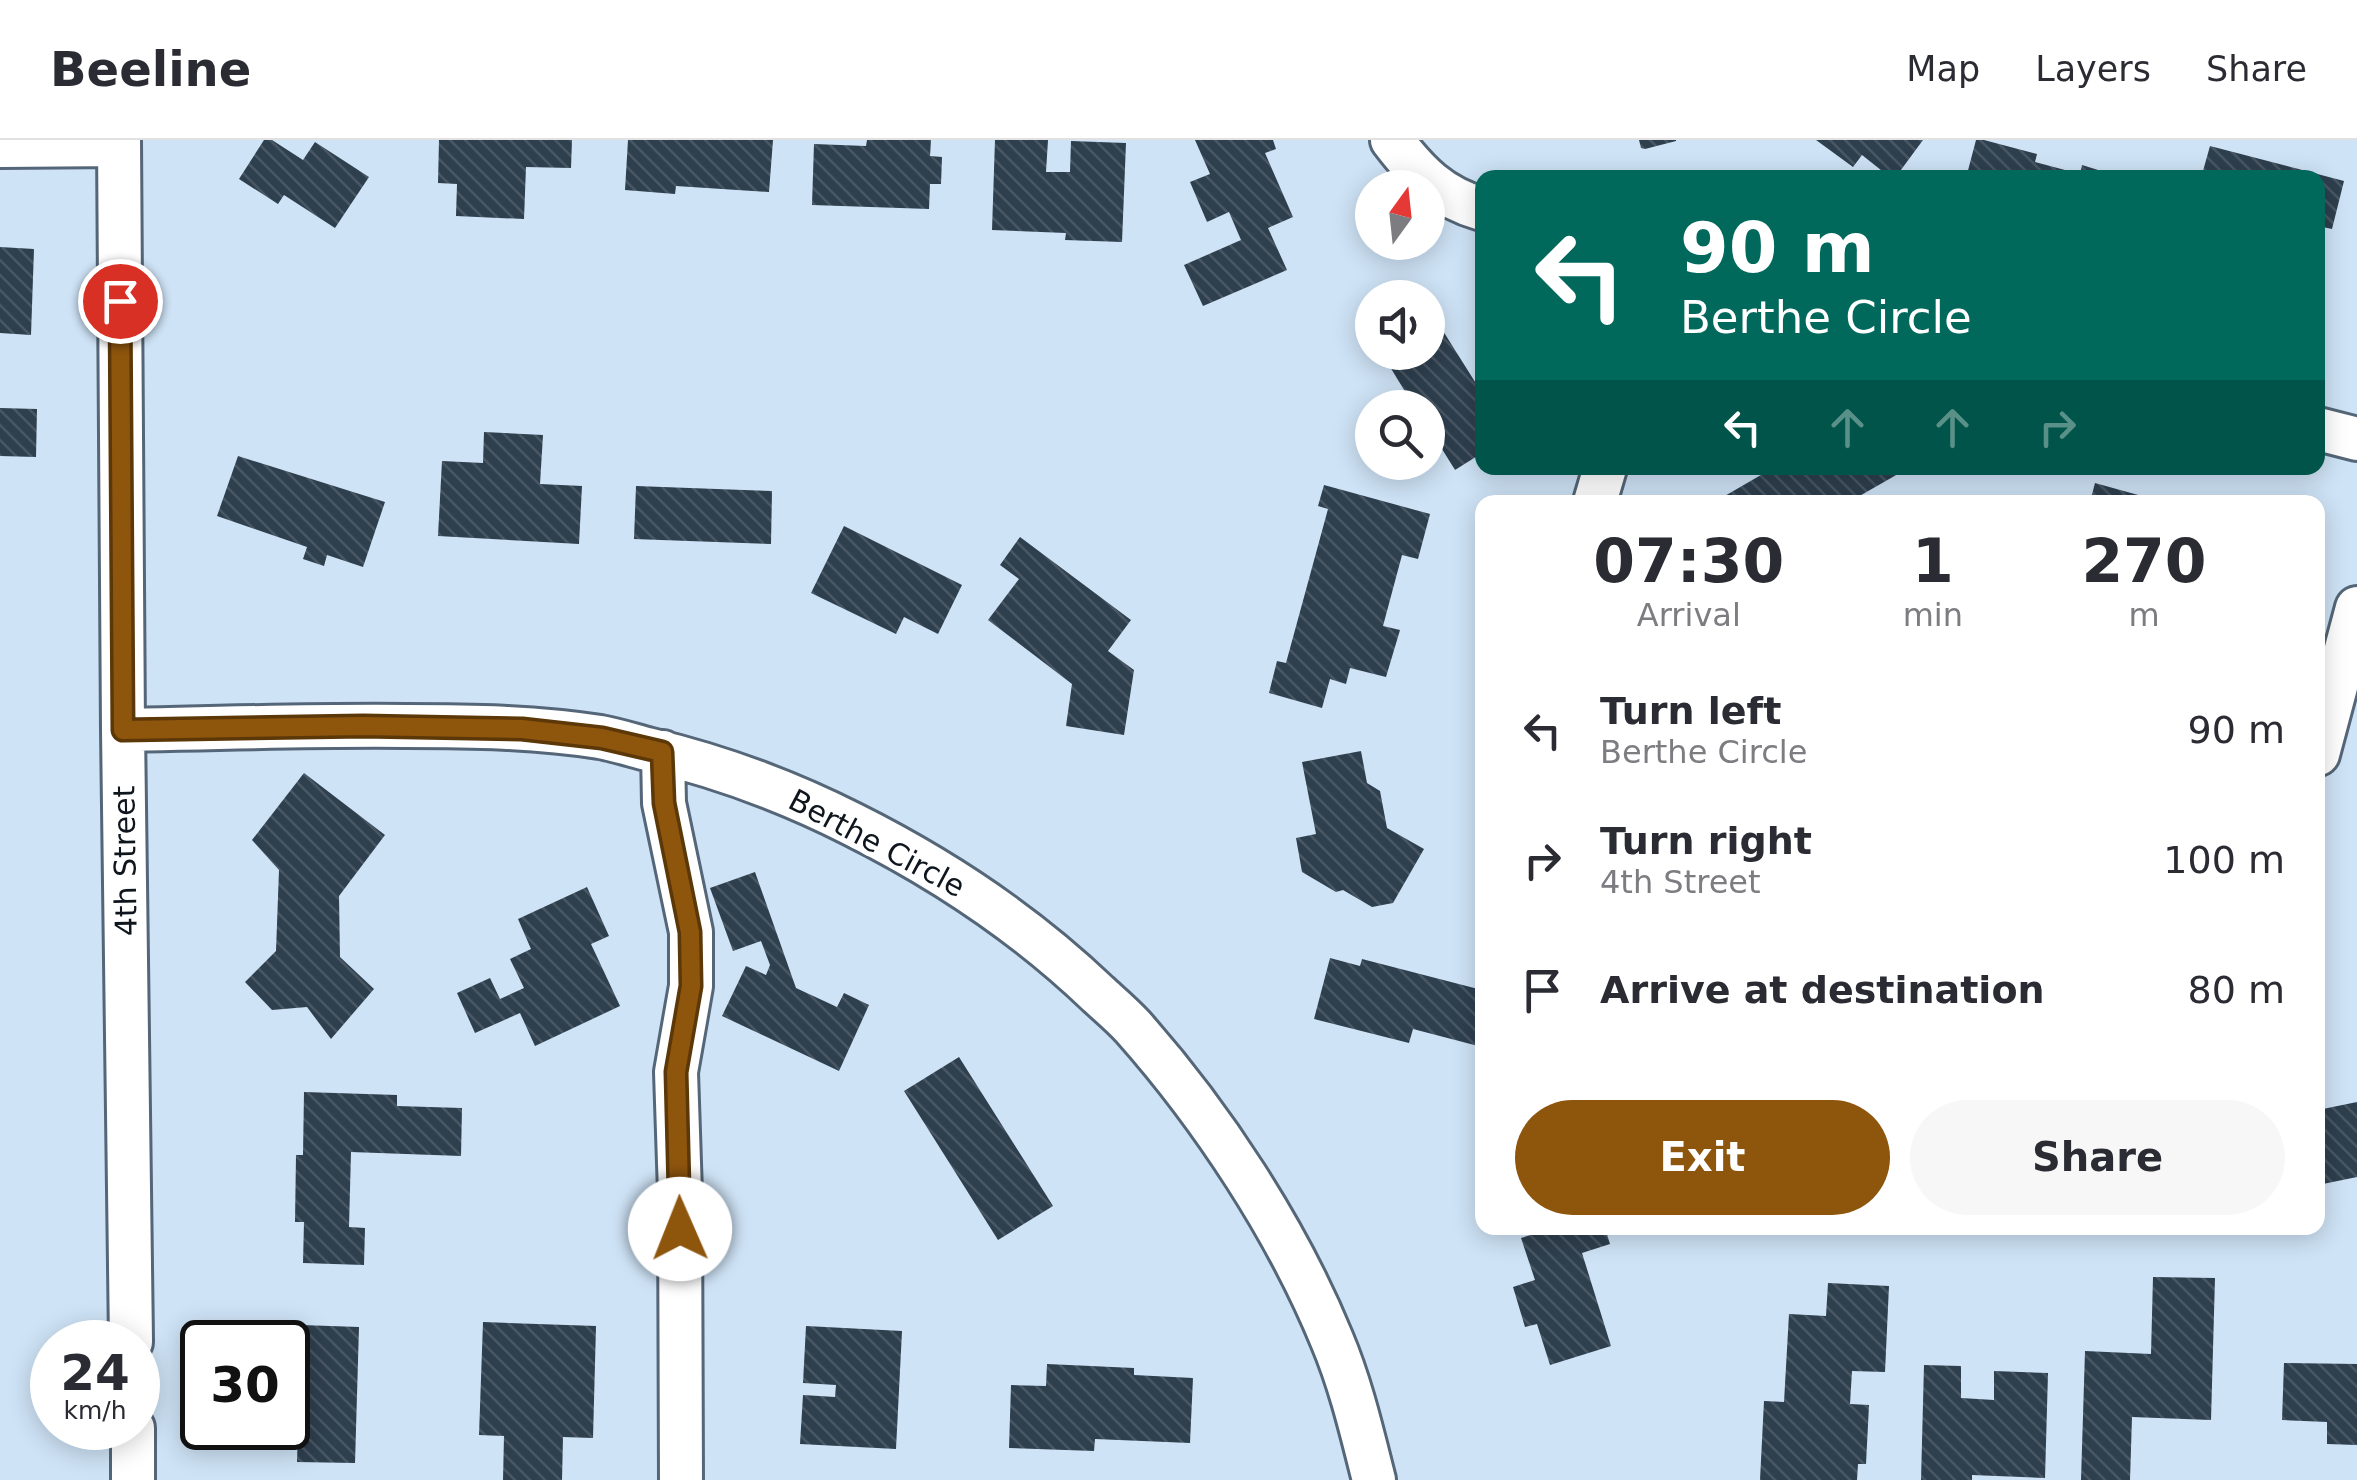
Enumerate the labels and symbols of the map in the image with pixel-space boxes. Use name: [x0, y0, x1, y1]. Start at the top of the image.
north arrow: [1355, 170, 1445, 260]
pin: [78, 259, 163, 344]
street label: Berthe Circle: [783, 782, 971, 904]
street label: 4th Street: [106, 785, 144, 937]
position arrow: [628, 1177, 732, 1281]
speed limit sign: 30: [180, 1320, 310, 1450]

